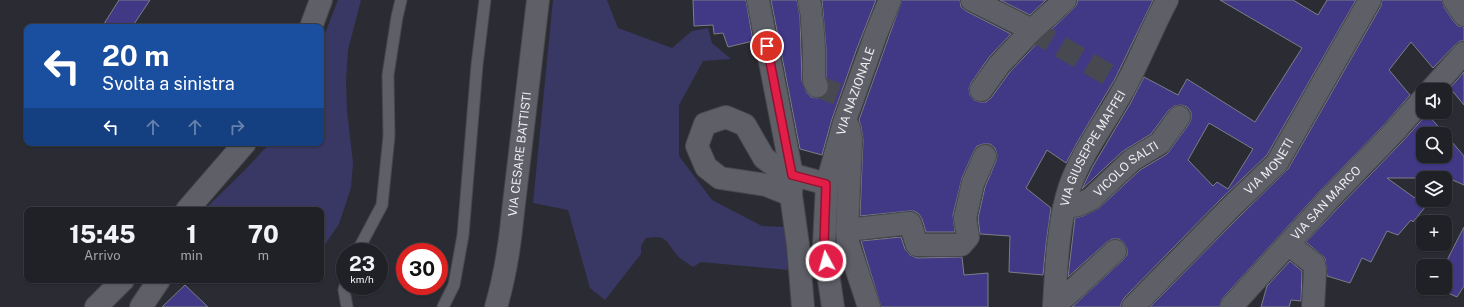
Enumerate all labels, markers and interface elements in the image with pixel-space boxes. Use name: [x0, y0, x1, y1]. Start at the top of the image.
pin: [750, 29, 784, 63]
icon: arrive: [756, 35, 778, 57]
text: 20 m: [102, 39, 169, 72]
icon: left: [36, 40, 88, 92]
street label: VIA NAZIONALE: [834, 45, 878, 137]
text: Svolta a sinistra: [102, 73, 235, 94]
map controls: [1416, 83, 1452, 295]
button: sound: [1416, 83, 1452, 119]
street label: VIA GIUSEPPE MAFFEI: [1058, 88, 1129, 208]
street label: VIA CESARE BATTISTI: [506, 91, 534, 217]
icon: left: [100, 116, 122, 138]
icon: ahead: [142, 116, 164, 138]
icon: ahead: [184, 116, 206, 138]
icon: right: [226, 116, 248, 138]
button: search: [1416, 127, 1452, 163]
street label: VIA MONETI: [1241, 136, 1297, 197]
street label: VICOLO SALTI: [1091, 139, 1161, 200]
street label: VIA SAN MARCO: [1288, 163, 1364, 243]
button: layers: [1416, 171, 1452, 207]
button: +: [1416, 215, 1452, 251]
text: 15:45: [69, 220, 135, 248]
text: 1: [186, 220, 197, 248]
text: 70: [248, 220, 279, 248]
position arrow: [805, 240, 847, 282]
speed limit sign: 30: [396, 243, 448, 295]
text: Arrivo: [84, 248, 121, 263]
text: min: [181, 248, 203, 263]
text: m: [258, 248, 269, 263]
text: 23: [349, 252, 375, 276]
button: −: [1416, 259, 1452, 295]
text: km/h: [350, 273, 374, 285]

